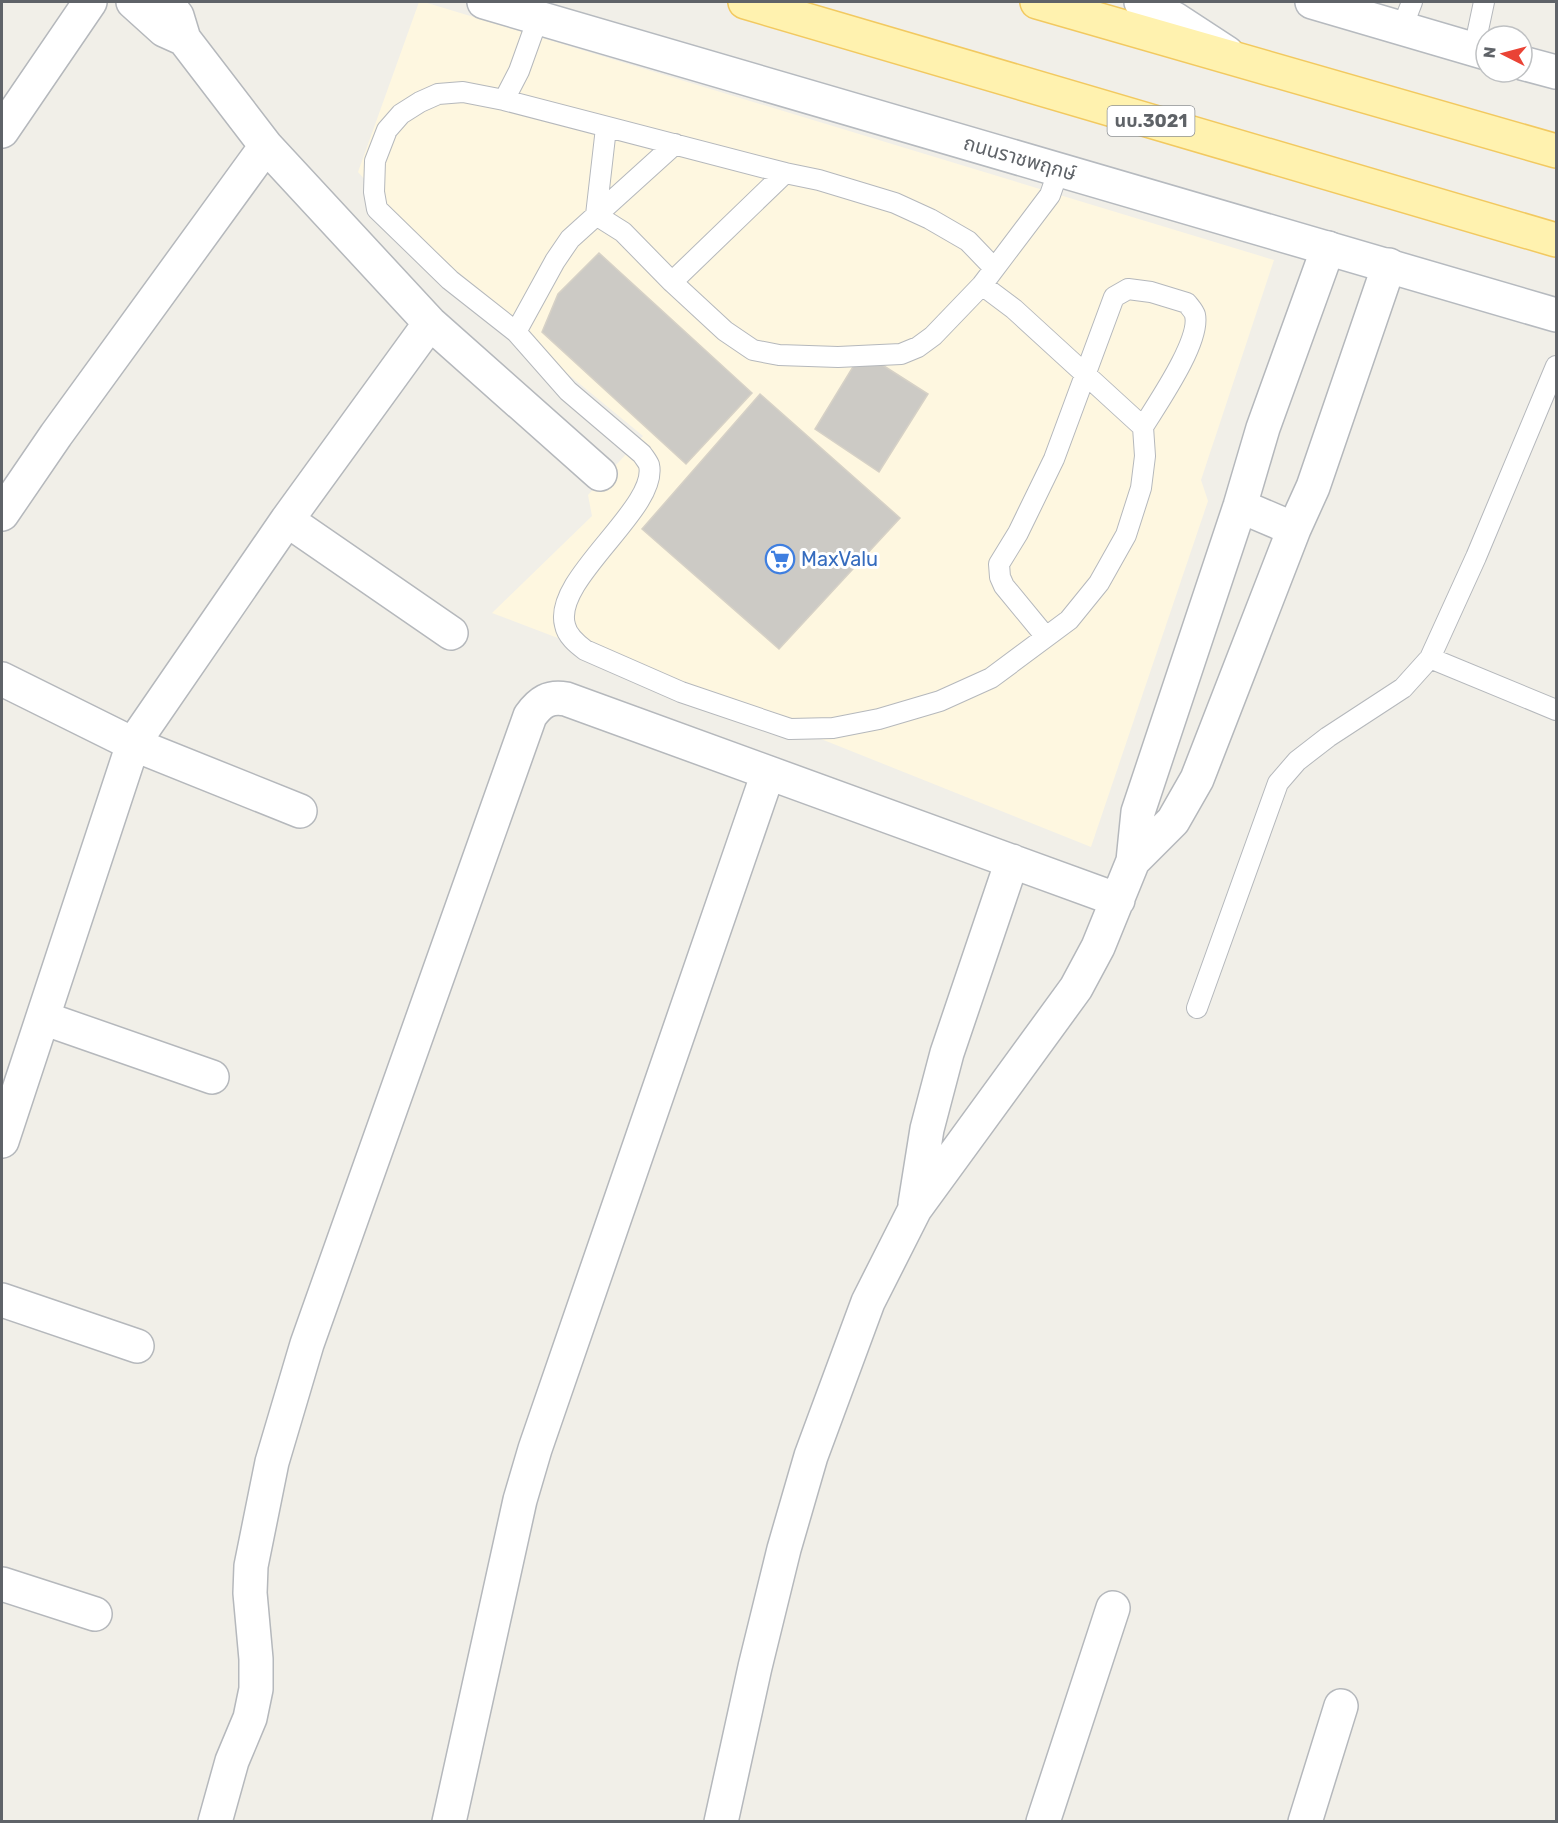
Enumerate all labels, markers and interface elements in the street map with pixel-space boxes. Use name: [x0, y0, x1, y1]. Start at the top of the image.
north arrow: [1474, 24, 1534, 84]
text: N: [1480, 46, 1500, 59]
road number: นบ.3021: [1108, 106, 1194, 136]
street label: ถนนราชพฤกษ์: [961, 130, 1079, 186]
supermarket icon: MaxValu: [764, 543, 796, 575]
place label: MaxValu: [801, 547, 878, 571]

